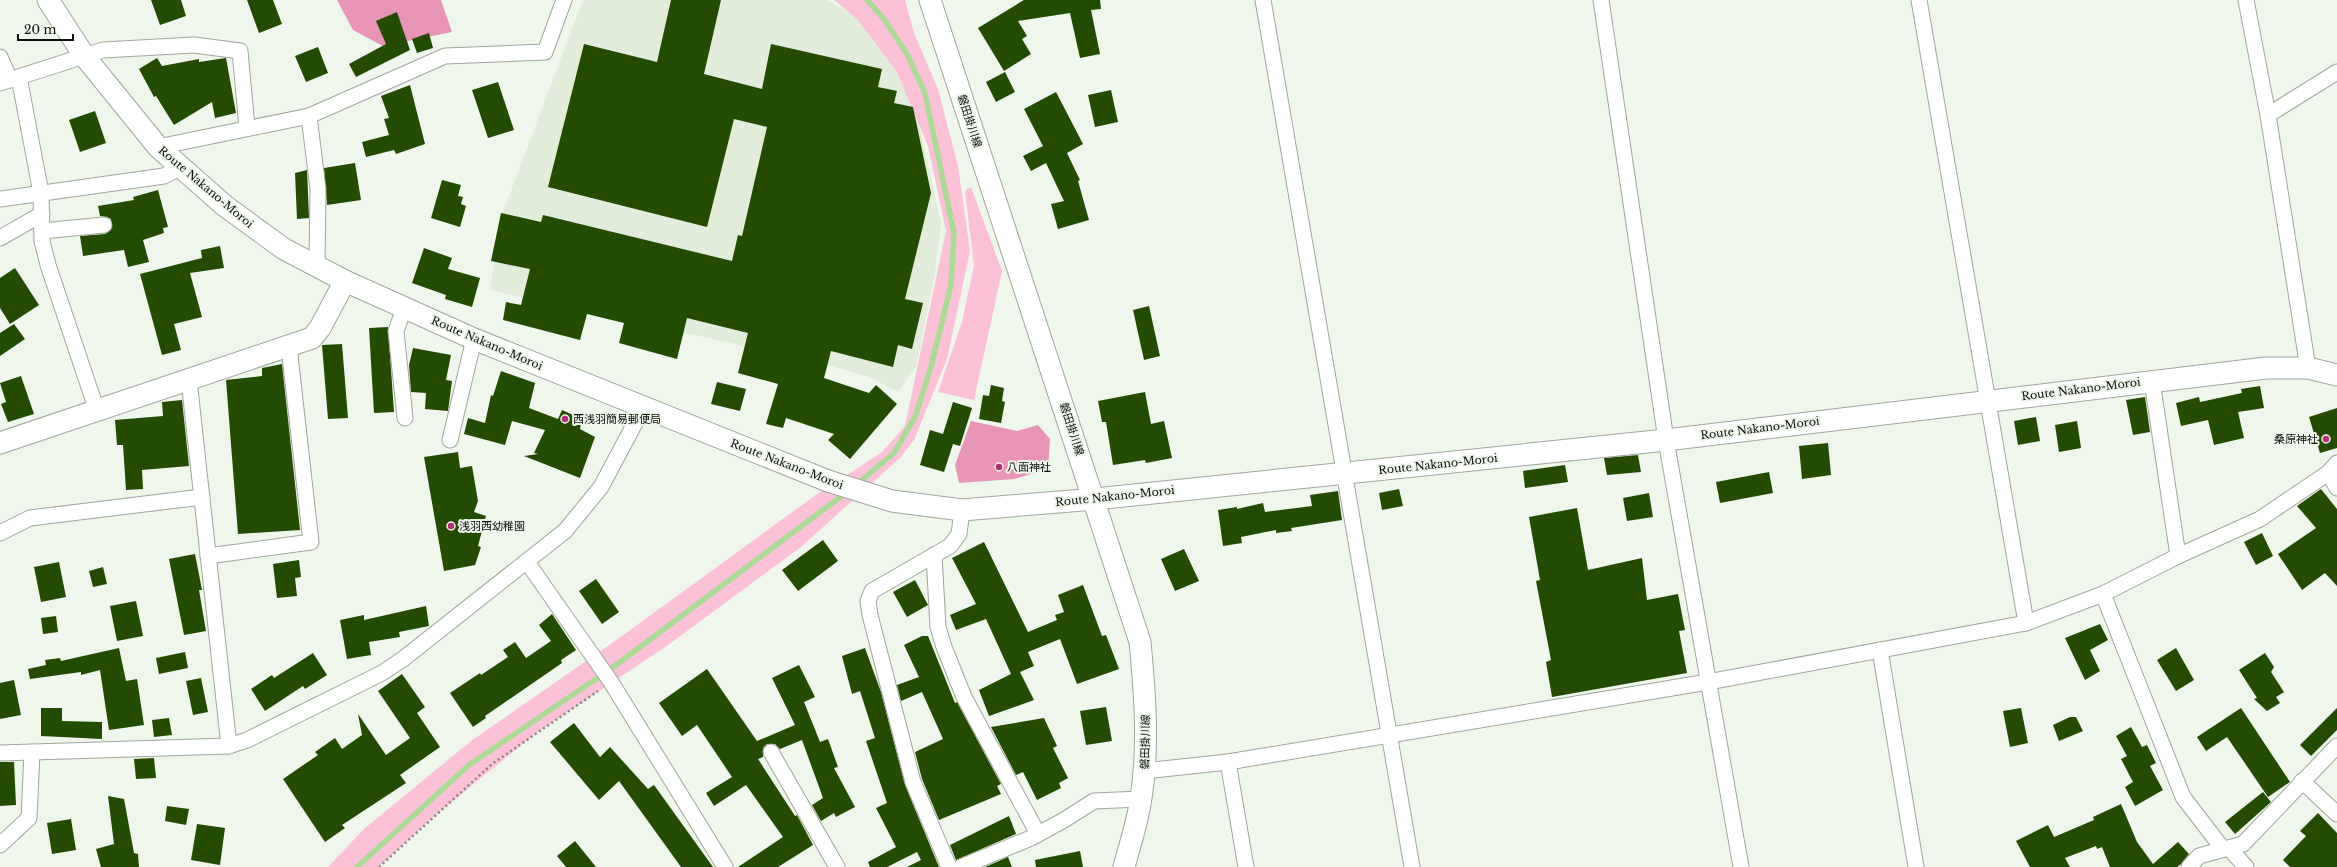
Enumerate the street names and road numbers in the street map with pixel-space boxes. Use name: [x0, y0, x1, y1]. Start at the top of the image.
street label: 磐田掛川線: [955, 93, 985, 149]
street label: Route Nakano-Moroi: [156, 143, 257, 231]
street label: Route Nakano-Moroi: [429, 313, 545, 373]
street label: Route Nakano-Moroi: [2021, 375, 2142, 403]
street label: 磐田掛川線: [1057, 401, 1087, 457]
street label: Route Nakano-Moroi: [1700, 414, 1821, 442]
street label: Route Nakano-Moroi: [729, 436, 846, 492]
street label: Route Nakano-Moroi: [1378, 451, 1499, 477]
street label: Route Nakano-Moroi: [1055, 483, 1176, 509]
street label: 磐田掛川線: [1138, 714, 1152, 770]

